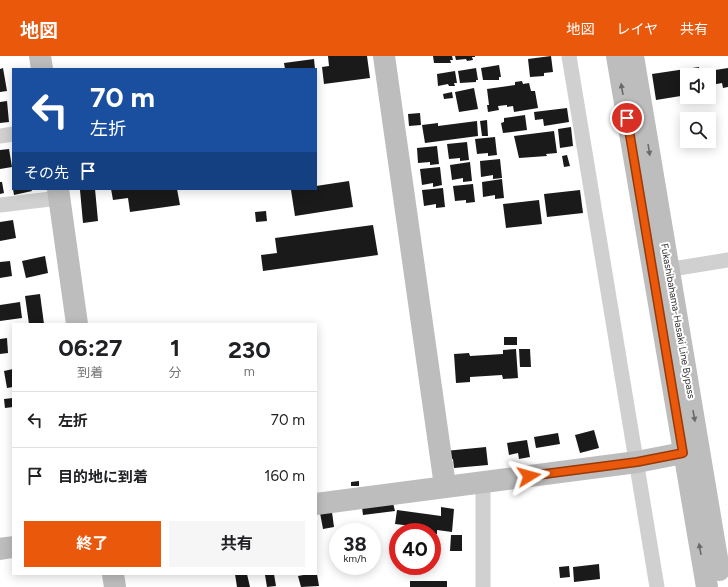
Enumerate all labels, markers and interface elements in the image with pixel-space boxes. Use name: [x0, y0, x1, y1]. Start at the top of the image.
text: 地図: [20, 19, 58, 42]
text: 地図: [566, 21, 594, 38]
text: レイヤ: [616, 21, 658, 38]
text: 共有: [680, 21, 708, 38]
map controls: [680, 68, 716, 148]
button: sound: [680, 68, 716, 104]
text: 70 m: [90, 80, 155, 114]
one-way arrow: [619, 83, 625, 95]
icon: left: [24, 84, 76, 136]
pin: [610, 101, 644, 135]
icon: arrive: [616, 107, 638, 129]
button: search: [680, 112, 716, 148]
text: 左折: [90, 118, 126, 140]
one-way arrow: [646, 144, 652, 156]
icon: arrive: [77, 160, 99, 182]
text: その先: [24, 164, 69, 182]
street label: Fukashibahama-Hasaki Line Bypass: [658, 242, 698, 400]
text: 06:27: [58, 333, 122, 362]
text: 1: [170, 333, 180, 362]
text: 230: [228, 335, 271, 364]
text: m: [244, 364, 255, 379]
text: 到着: [77, 365, 103, 380]
text: 分: [169, 365, 182, 380]
icon: left: [24, 409, 46, 431]
one-way arrow: [691, 410, 697, 422]
text: 70 m: [271, 411, 305, 429]
text: 左折: [58, 412, 88, 430]
position arrow: [508, 455, 550, 497]
icon: arrive: [24, 465, 46, 487]
text: 160 m: [264, 467, 305, 485]
text: 目的地に到着: [58, 468, 148, 486]
button: 終了: [24, 521, 161, 567]
button: 共有: [169, 521, 305, 567]
speed limit sign: 40: [389, 523, 441, 575]
text: 38: [343, 532, 367, 556]
one-way arrow: [697, 542, 703, 555]
text: km/h: [344, 552, 366, 565]

